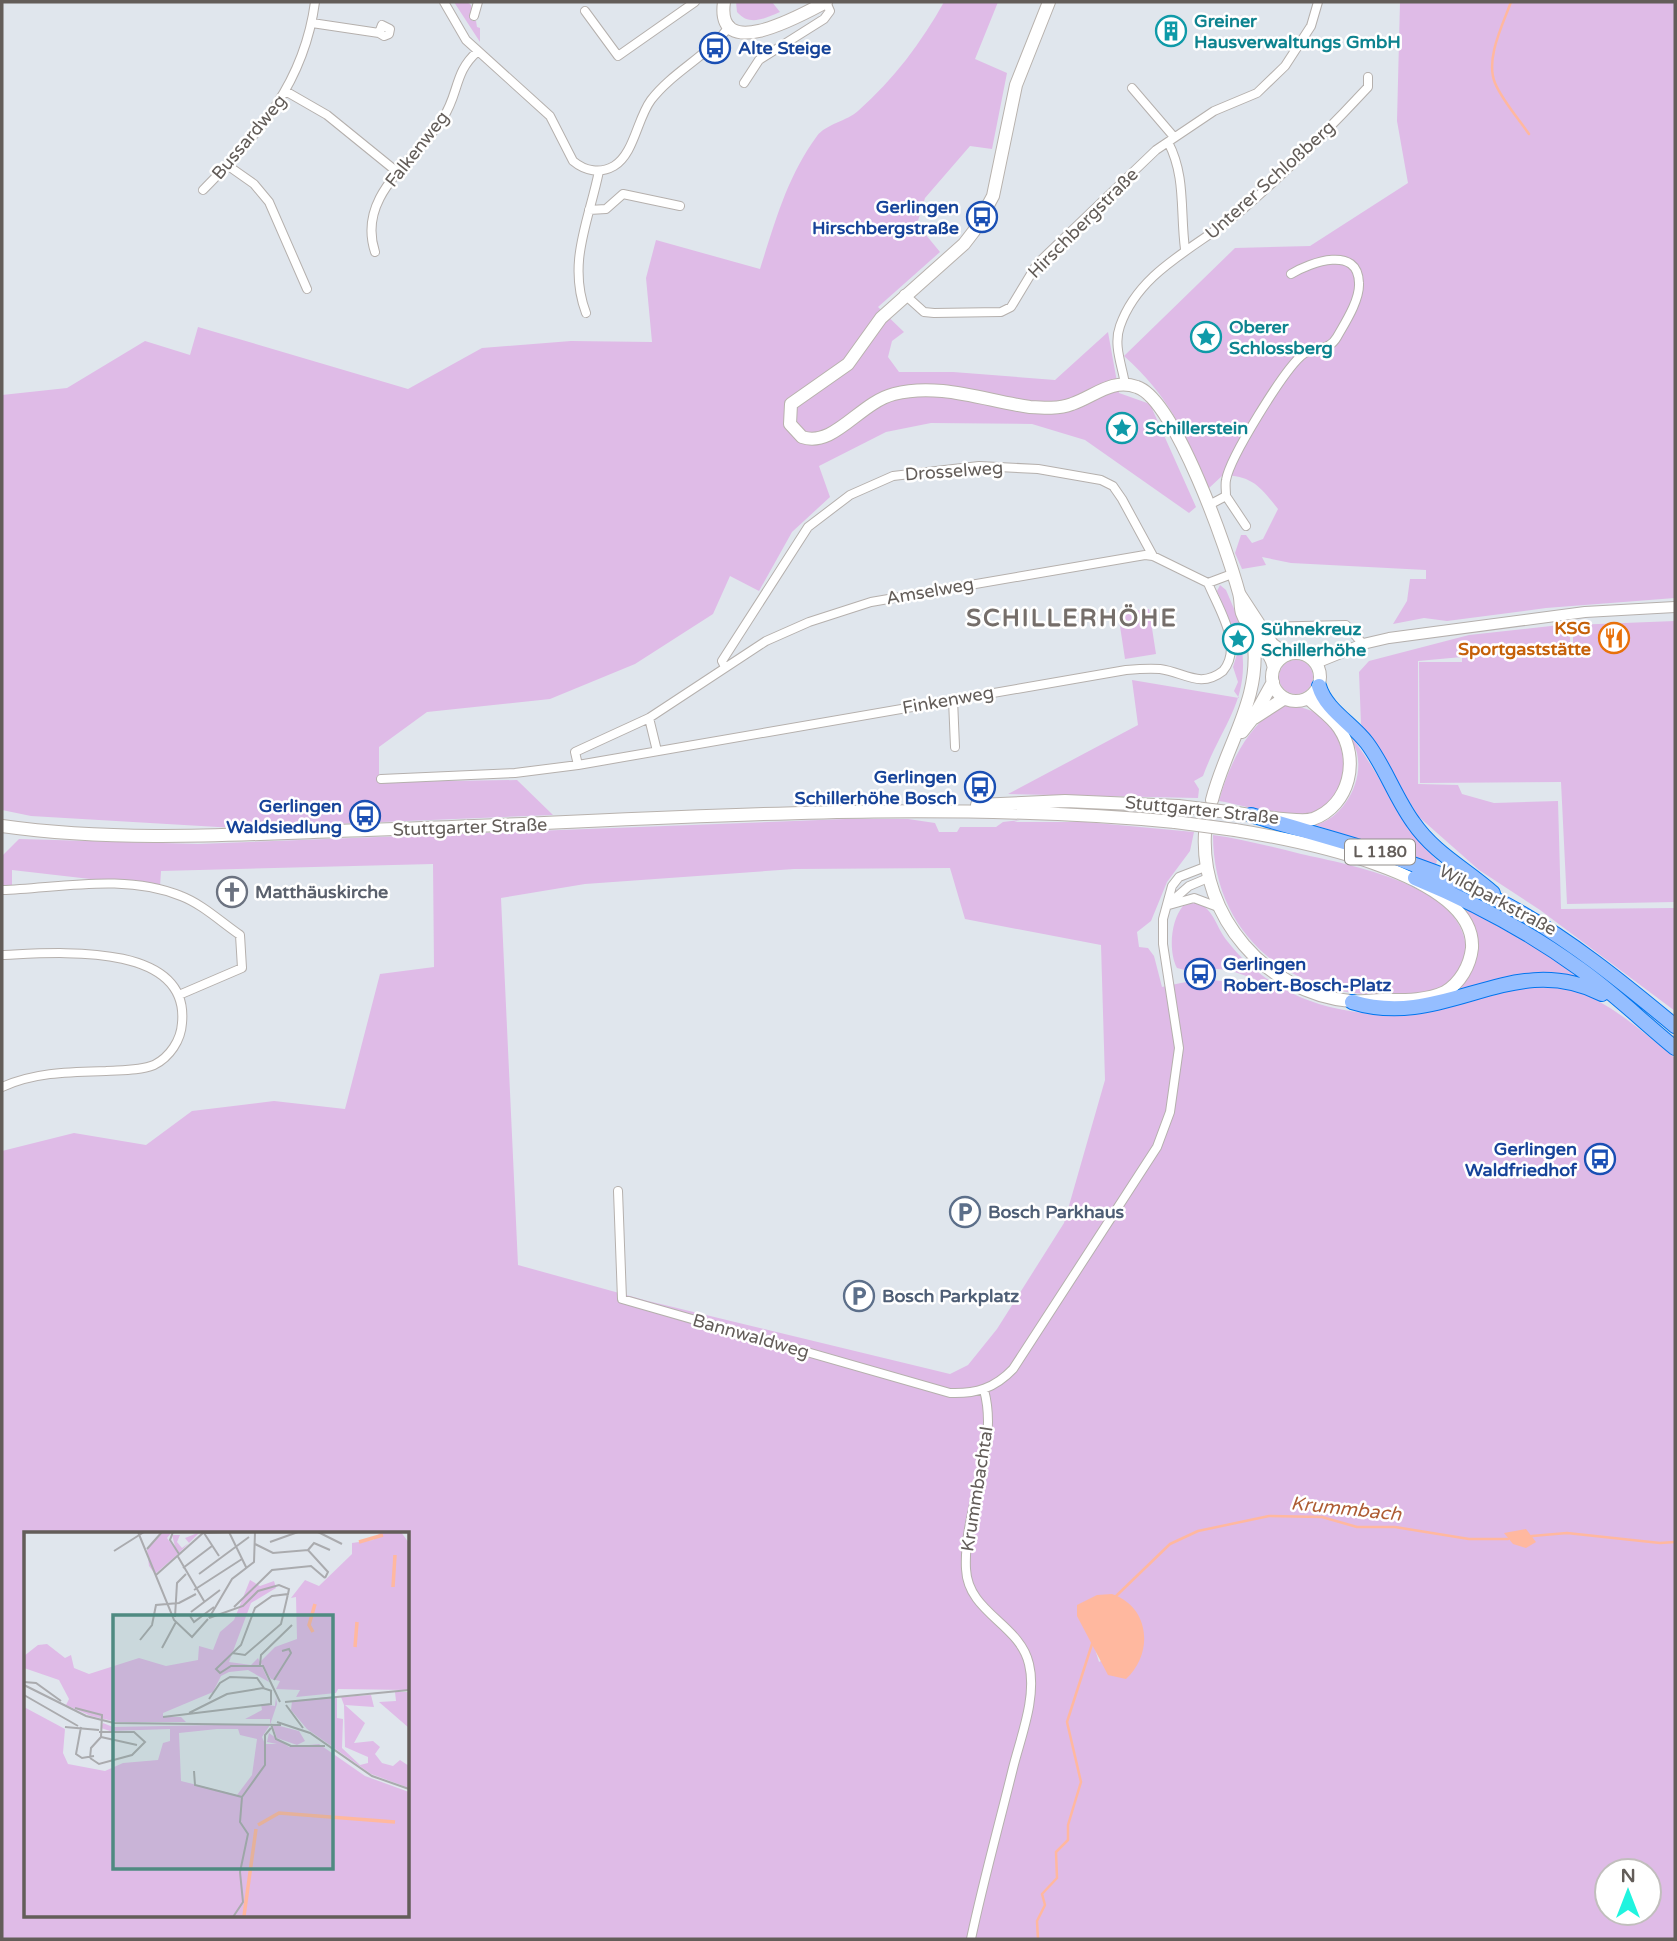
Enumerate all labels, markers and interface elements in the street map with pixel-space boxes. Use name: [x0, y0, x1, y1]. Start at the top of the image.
place label: Greiner Hausverwaltungs GmbH: [1194, 10, 1401, 53]
building icon: Greiner Hausverwaltungs GmbH: [1154, 14, 1188, 48]
bus stop icon: Alte Steige: [698, 31, 732, 65]
place label: Alte Steige: [738, 37, 831, 59]
street label: Bussardweg: [207, 90, 291, 184]
street label: Falkenweg: [380, 107, 454, 191]
street label: Unterer Schloßberg: [1201, 116, 1339, 244]
street label: Hirschbergstraße: [1023, 163, 1143, 283]
place label: Gerlingen Hirschbergstraße: [812, 196, 959, 239]
bus stop icon: Gerlingen Hirschbergstraße: [965, 200, 999, 234]
place label: Oberer Schlossberg: [1229, 316, 1333, 359]
place icon: Oberer Schlossberg: [1189, 320, 1223, 354]
place icon: Schillerstein: [1105, 411, 1139, 445]
place label: Schillerstein: [1145, 417, 1248, 439]
street label: Drosselweg: [904, 457, 1004, 485]
street label: Amselweg: [884, 572, 976, 610]
district label: SCHILLERHÖHE: [966, 604, 1178, 633]
place label: KSG Sportgaststätte: [1458, 617, 1591, 660]
place label: Sühnekreuz Schillerhöhe: [1261, 618, 1366, 661]
restaurant icon: KSG Sportgaststätte: [1597, 621, 1631, 655]
place icon: Sühnekreuz Schillerhöhe: [1221, 622, 1255, 656]
street label: Finkenweg: [901, 681, 995, 719]
place label: Gerlingen Schillerhöhe Bosch: [795, 766, 957, 809]
bus stop icon: Gerlingen Schillerhöhe Bosch: [963, 770, 997, 804]
street label: Stuttgarter Straße: [1124, 791, 1280, 829]
place label: Gerlingen Waldsiedlung: [226, 795, 342, 838]
bus stop icon: Gerlingen Waldsiedlung: [348, 799, 382, 833]
street label: Stuttgarter Straße: [392, 813, 548, 841]
road number: L 1180: [1345, 839, 1415, 864]
street label: Wildparkstraße: [1435, 860, 1561, 940]
church icon: Matthäuskirche: [215, 875, 249, 909]
place label: Matthäuskirche: [255, 881, 388, 903]
place label: Gerlingen Robert-Bosch-Platz: [1223, 953, 1392, 996]
bus stop icon: Gerlingen Robert-Bosch-Platz: [1183, 957, 1217, 991]
place label: Gerlingen Waldfriedhof: [1465, 1138, 1578, 1181]
bus stop icon: Gerlingen Waldfriedhof: [1583, 1142, 1617, 1176]
parking icon: Bosch Parkhaus: [948, 1195, 982, 1229]
place label: Bosch Parkhaus: [988, 1201, 1125, 1223]
parking icon: Bosch Parkplatz: [842, 1279, 876, 1313]
place label: Bosch Parkplatz: [882, 1285, 1019, 1307]
street label: Bannwaldweg: [690, 1309, 812, 1363]
street label: Krummbachtal: [956, 1425, 998, 1553]
water label: Krummbach: [1290, 1492, 1403, 1526]
inset map: [24, 1532, 410, 1916]
north arrow: [1593, 1857, 1663, 1927]
text: N: [1620, 1865, 1636, 1887]

